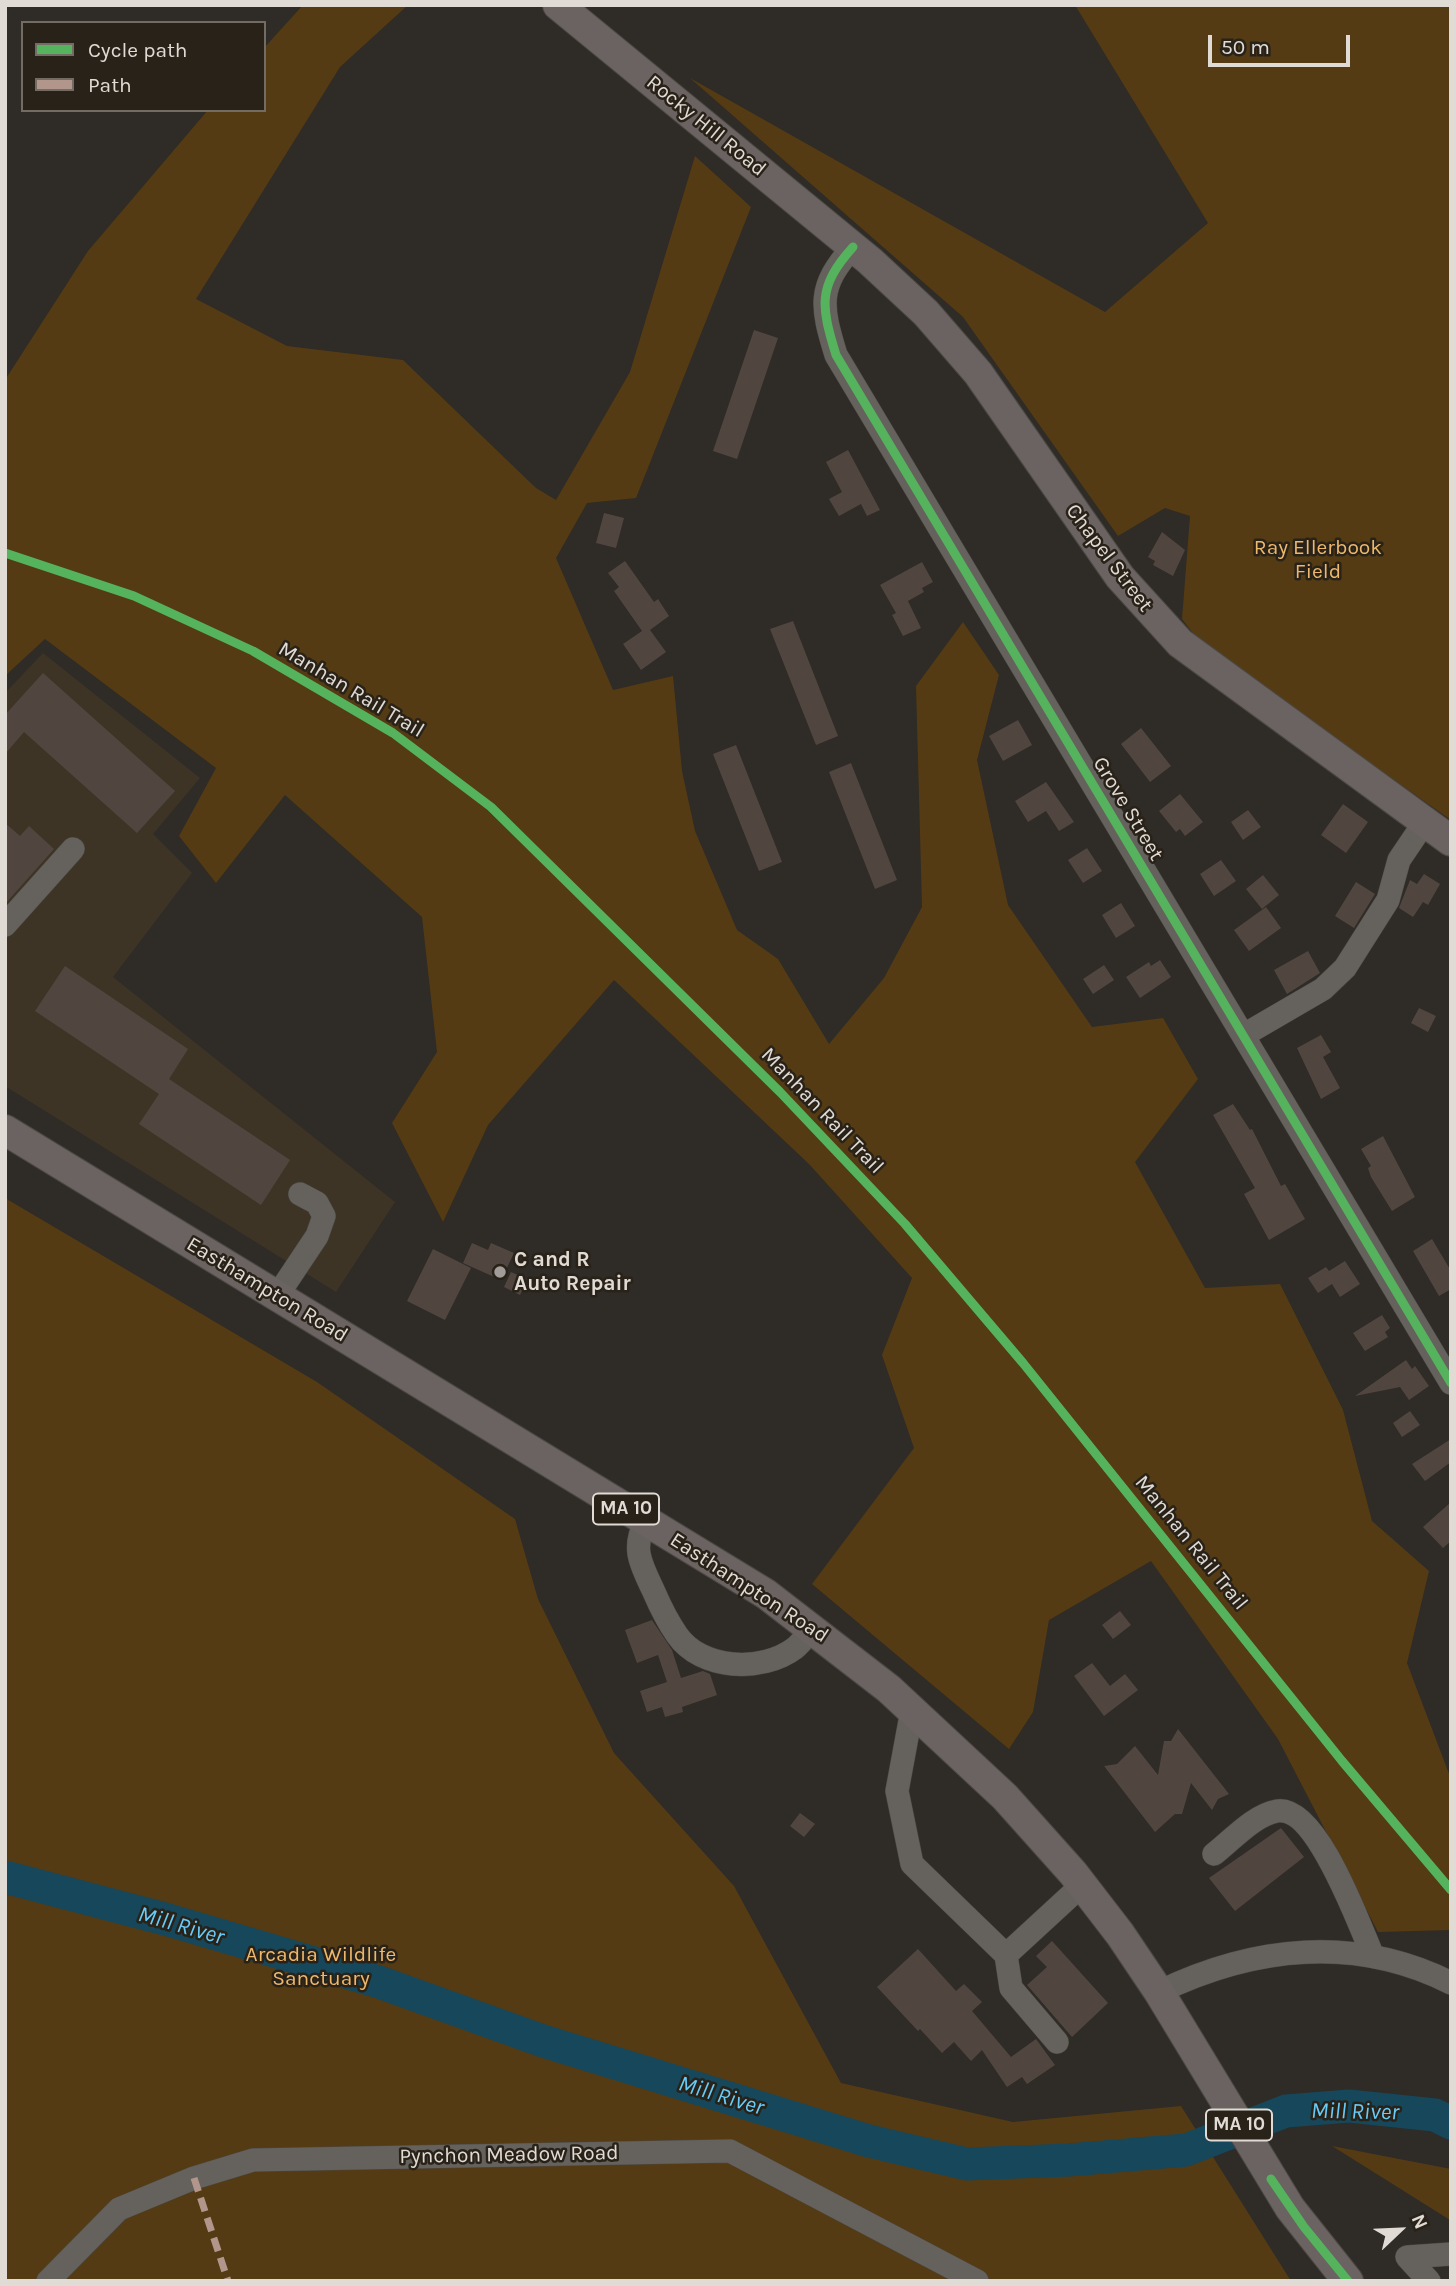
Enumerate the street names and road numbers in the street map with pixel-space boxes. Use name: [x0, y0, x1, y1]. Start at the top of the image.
street label: Rocky Hill Road: [641, 70, 771, 182]
street label: Chapel Street: [1060, 499, 1158, 617]
street label: Manhan Rail Trail: [273, 637, 429, 743]
street label: Grove Street: [1087, 753, 1169, 865]
street label: Manhan Rail Trail: [755, 1043, 889, 1179]
street label: Easthampton Road: [182, 1232, 352, 1348]
street label: Manhan Rail Trail: [1129, 1471, 1253, 1615]
road number: MA 10: [593, 1494, 659, 1525]
street label: Easthampton Road: [665, 1527, 833, 1649]
road number: MA 10: [1206, 2110, 1272, 2140]
street label: Pynchon Meadow Road: [399, 2140, 619, 2170]

